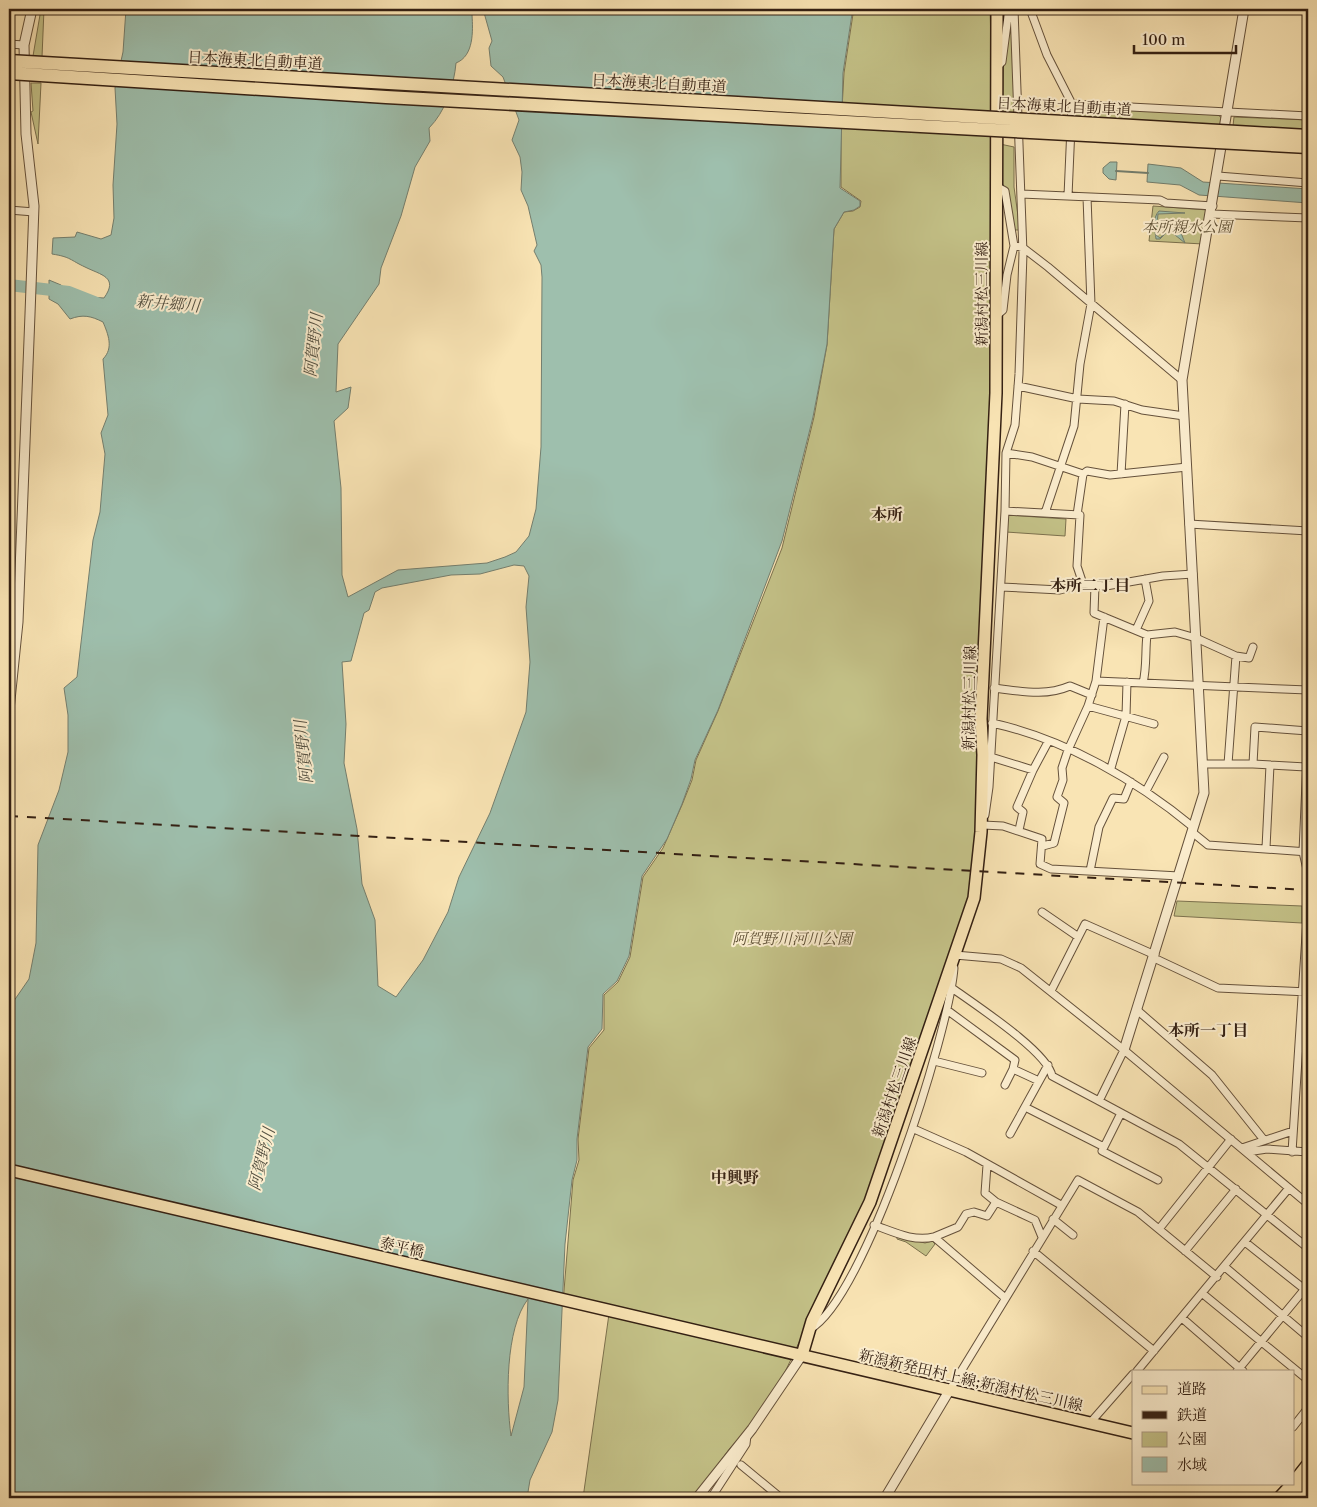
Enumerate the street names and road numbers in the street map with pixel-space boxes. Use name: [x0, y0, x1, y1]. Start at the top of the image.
street label: 日本海東北自動車道: [187, 47, 323, 73]
street label: 日本海東北自動車道: [591, 70, 727, 96]
street label: 日本海東北自動車道: [996, 93, 1132, 119]
street label: 新潟村松三川線: [972, 241, 991, 347]
street label: 新潟村松三川線: [959, 645, 979, 751]
street label: 新潟村松三川線: [868, 1034, 920, 1140]
street label: 泰平橋: [378, 1233, 426, 1261]
street label: 新潟新発田村上線;新潟村松三川線: [857, 1345, 1085, 1415]

